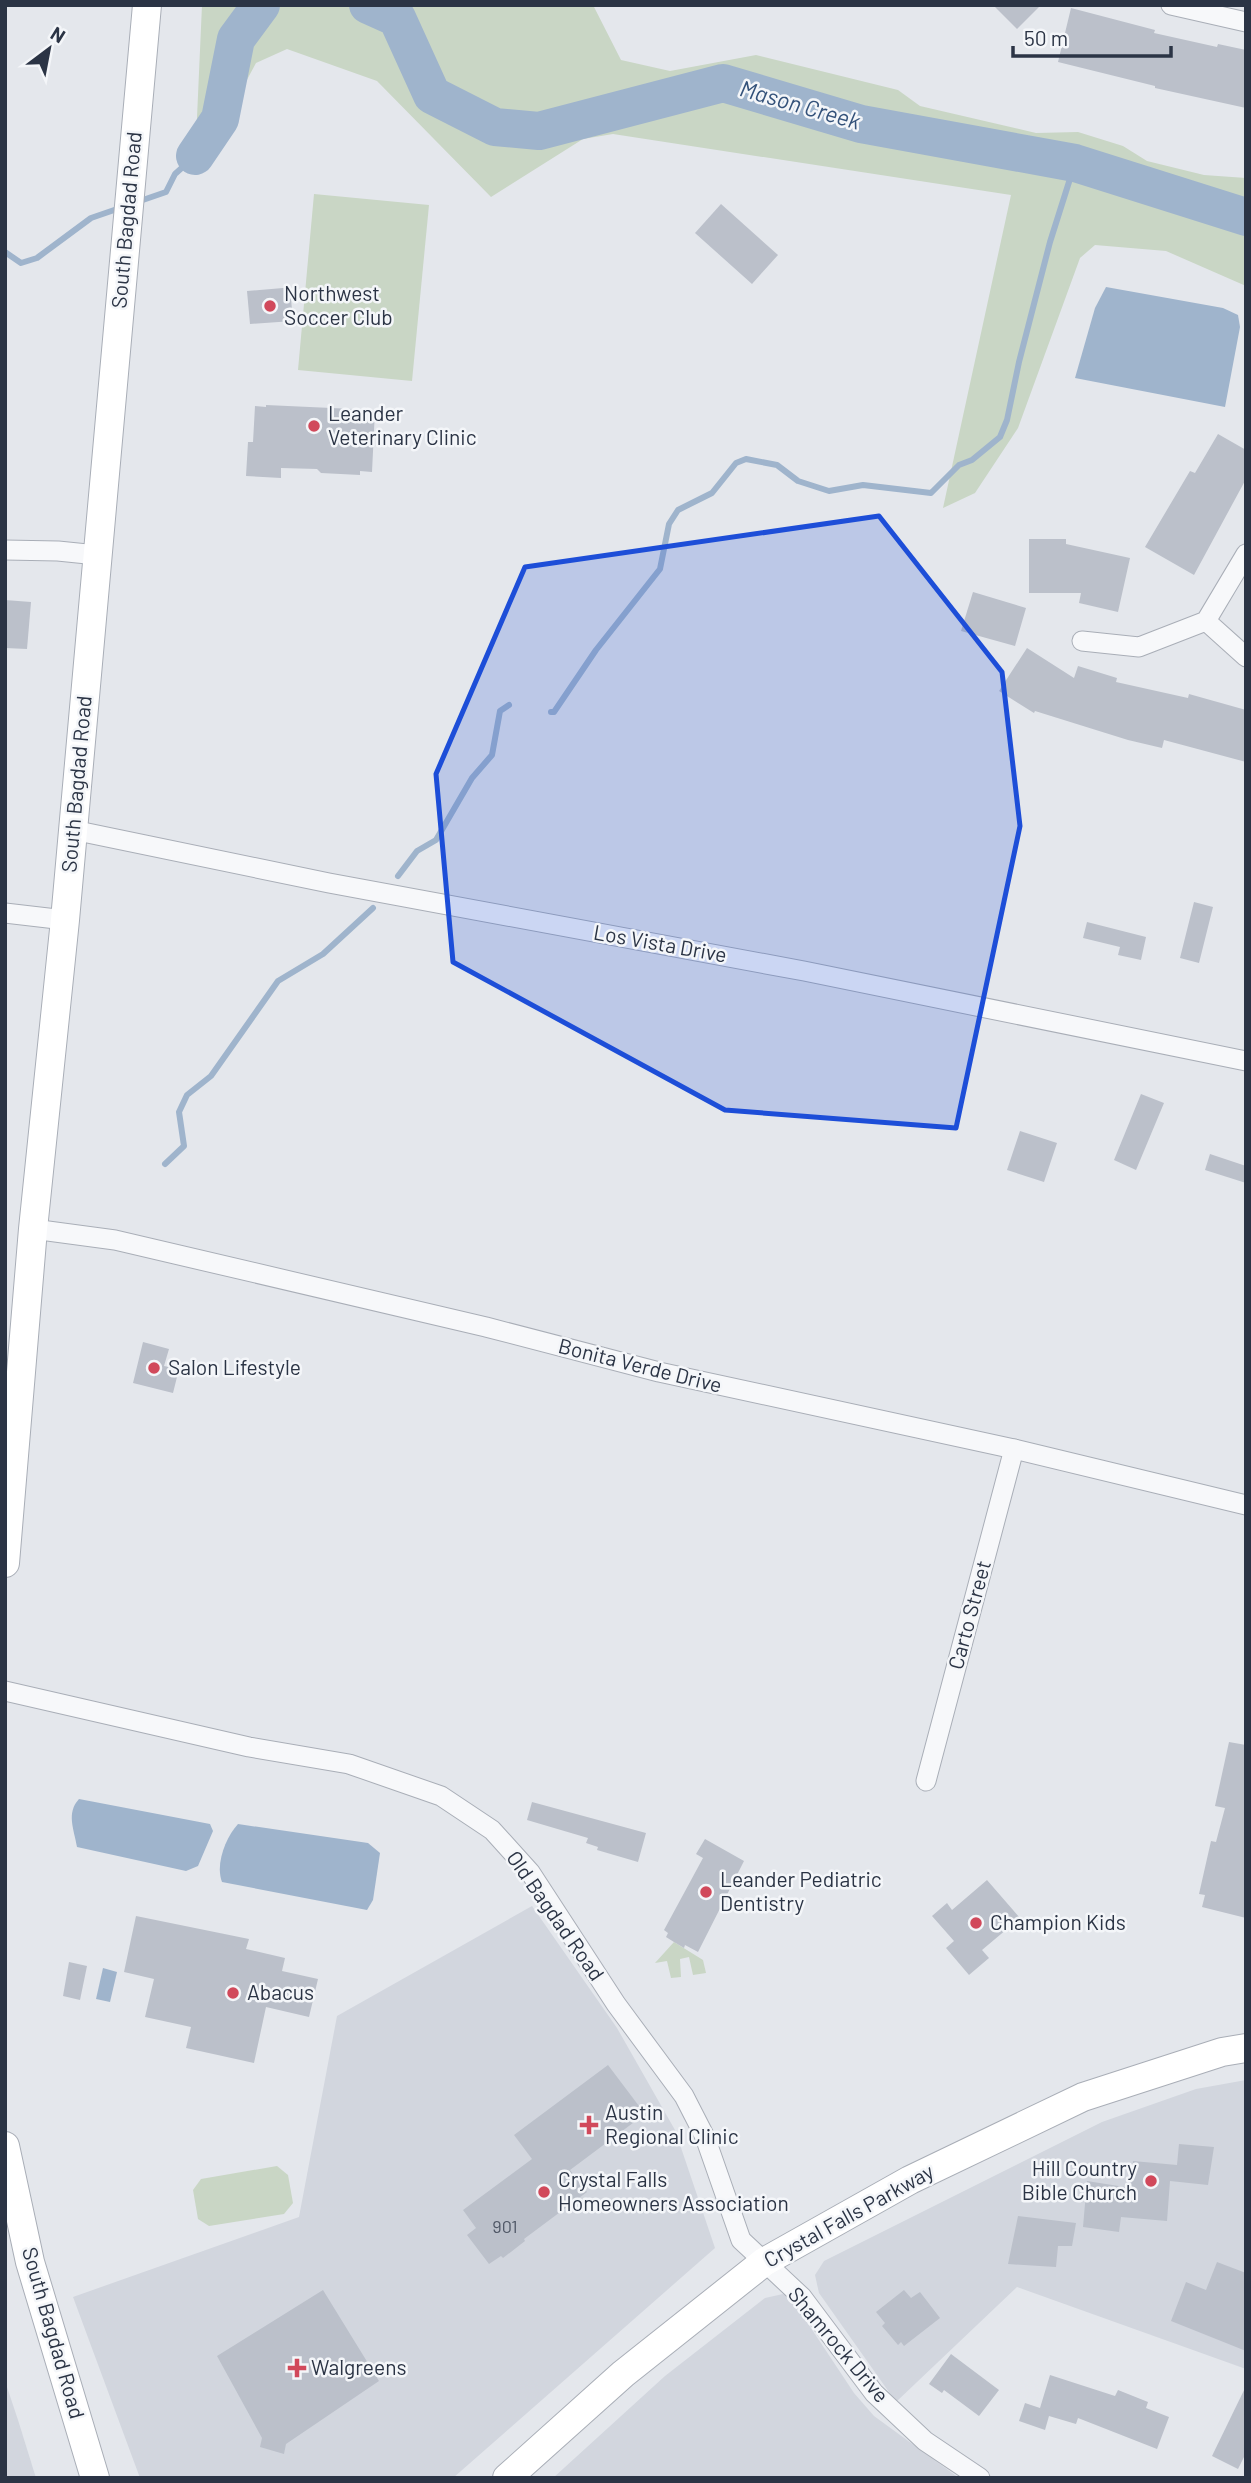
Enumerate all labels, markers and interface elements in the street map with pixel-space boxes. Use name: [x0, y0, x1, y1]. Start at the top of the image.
north arrow: [14, 14, 84, 84]
scale bar: [1013, 14, 1170, 58]
text: N: [47, 21, 70, 47]
text: 50 m: [1024, 25, 1068, 50]
water label: Mason Creek: [737, 73, 864, 135]
street label: South Bagdad Road: [105, 130, 146, 309]
place label: Northwest Soccer Club: [284, 280, 393, 329]
marker: Northwest Soccer Club: [262, 298, 278, 314]
place label: Leander Veterinary Clinic: [328, 400, 477, 449]
marker: Leander Veterinary Clinic: [306, 418, 322, 434]
street label: South Bagdad Road: [55, 694, 96, 873]
street label: Los Vista Drive: [592, 919, 729, 967]
street label: Bonita Verde Drive: [556, 1332, 725, 1397]
place label: Salon Lifestyle: [168, 1354, 301, 1379]
marker: Salon Lifestyle: [146, 1360, 162, 1376]
street label: Carto Street: [942, 1557, 995, 1672]
street label: Old Bagdad Road: [502, 1845, 610, 1985]
place label: Leander Pediatric Dentistry: [720, 1866, 882, 1915]
marker: Leander Pediatric Dentistry: [698, 1884, 714, 1900]
place label: Champion Kids: [990, 1909, 1126, 1934]
marker: Champion Kids: [968, 1915, 984, 1931]
place label: Abacus: [247, 1979, 314, 2004]
marker: Abacus: [225, 1985, 241, 2001]
place label: Austin Regional Clinic: [605, 2099, 739, 2148]
marker: Austin Regional Clinic: [579, 2115, 599, 2135]
place label: Hill Country Bible Church: [1022, 2155, 1137, 2204]
street label: Crystal Falls Parkway: [759, 2158, 938, 2272]
place label: Crystal Falls Homeowners Association: [558, 2166, 789, 2215]
marker: Hill Country Bible Church: [1143, 2173, 1159, 2189]
marker: Crystal Falls Homeowners Association: [536, 2184, 552, 2200]
house number: 901: [492, 2215, 518, 2237]
street label: South Bagdad Road: [18, 2244, 91, 2421]
street label: Shamrock Drive: [784, 2281, 895, 2407]
place label: Walgreens: [311, 2354, 407, 2379]
marker: Walgreens: [289, 2360, 305, 2376]

